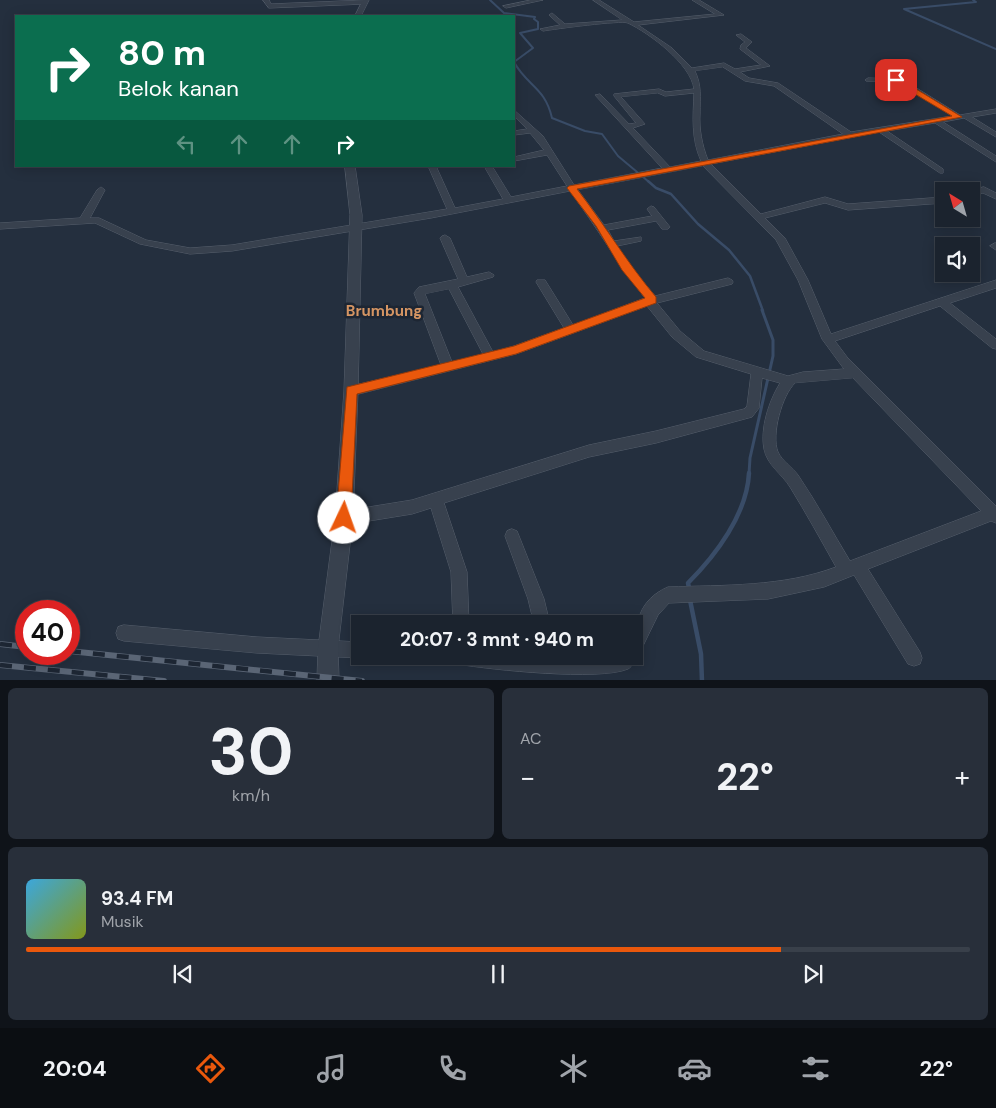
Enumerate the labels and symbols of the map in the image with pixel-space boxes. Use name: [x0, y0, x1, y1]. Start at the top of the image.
pin: [875, 59, 917, 101]
north arrow: [935, 182, 980, 228]
district label: Brumbung: [346, 301, 422, 321]
position arrow: [317, 491, 369, 543]
speed limit sign: 40: [15, 600, 80, 665]

